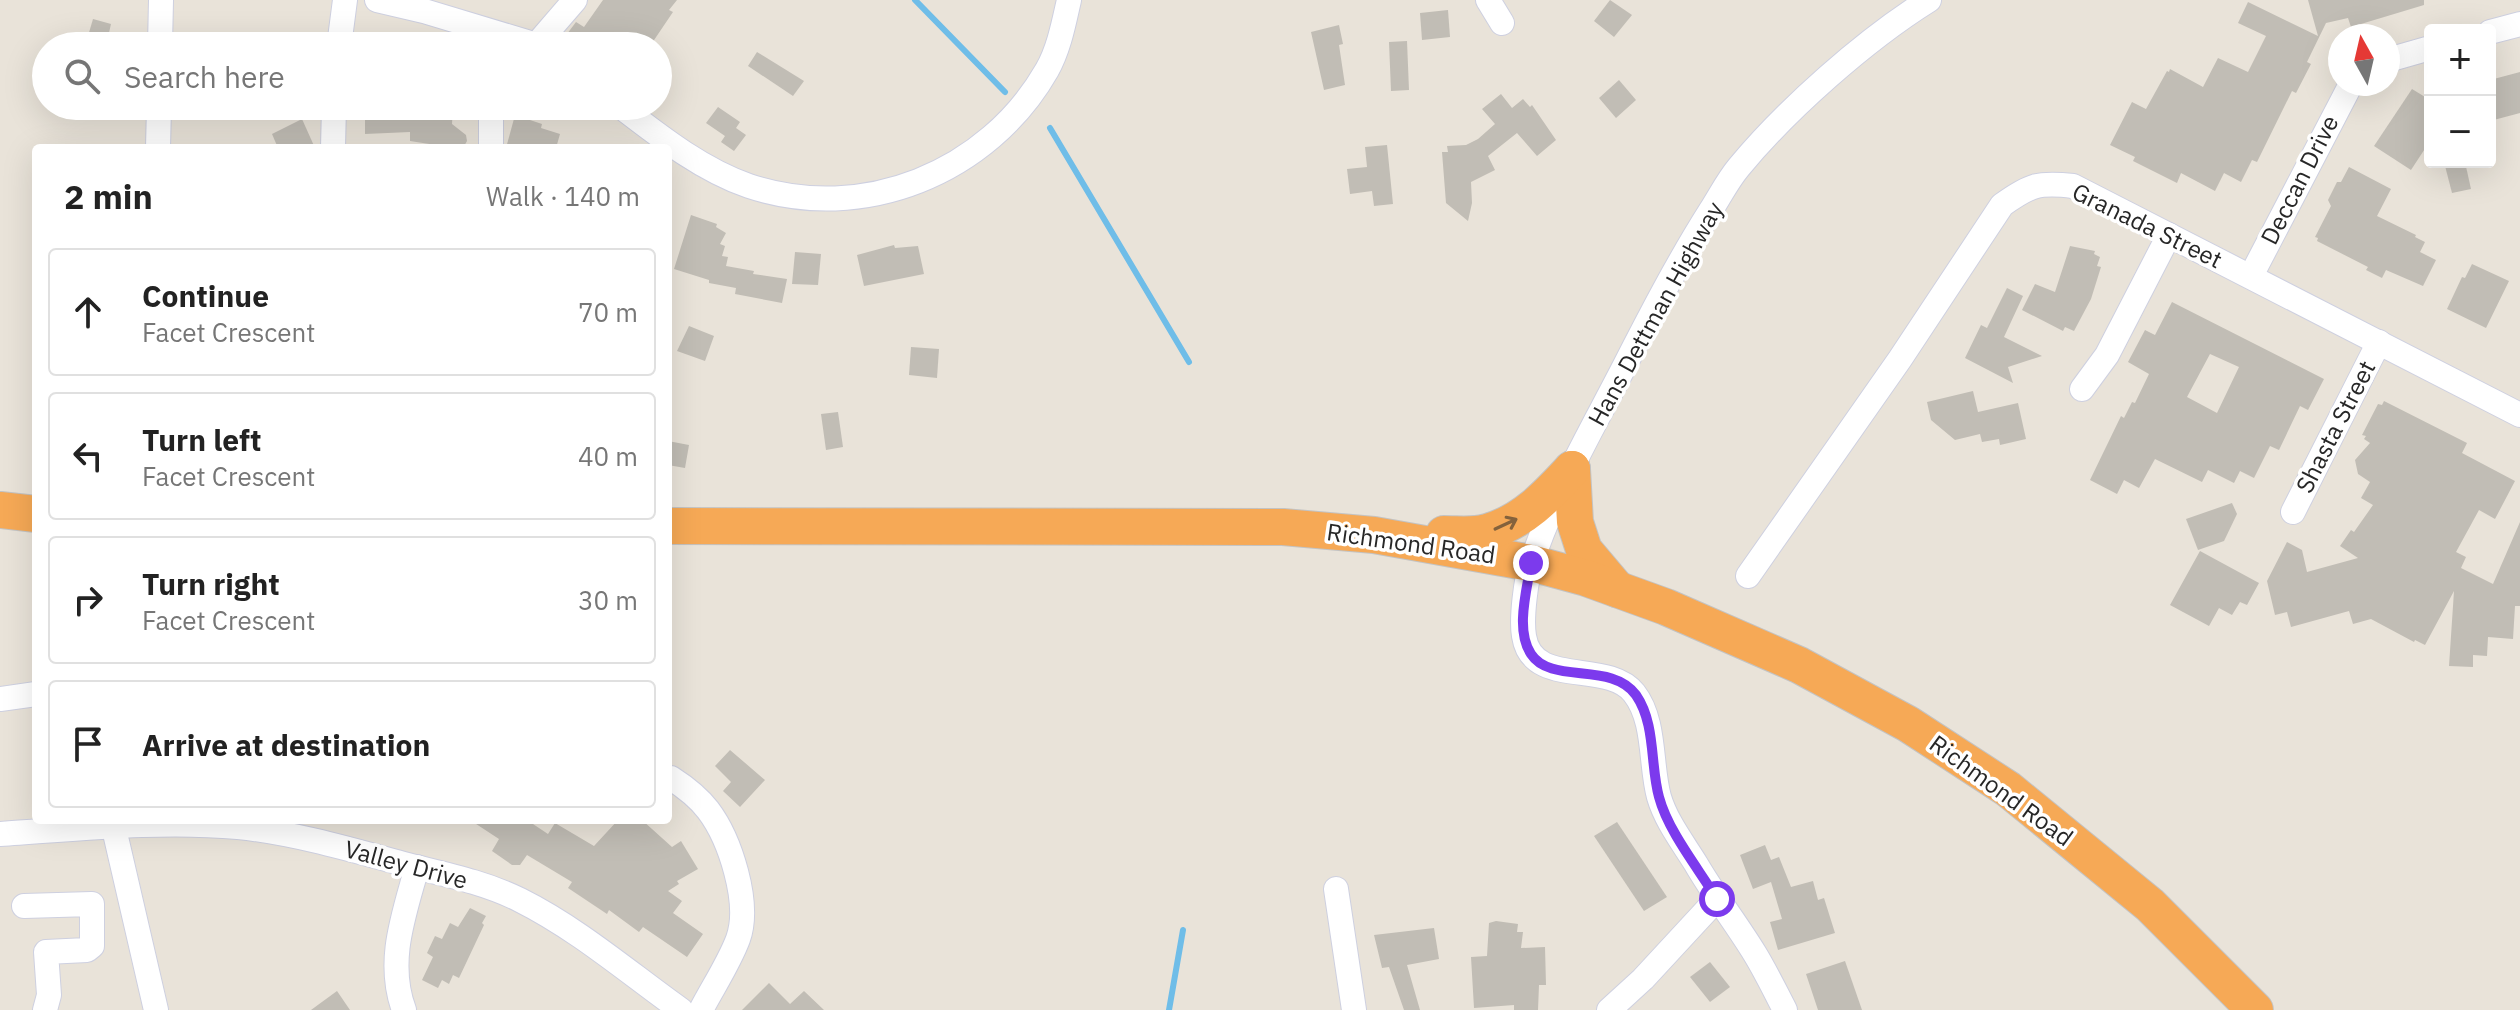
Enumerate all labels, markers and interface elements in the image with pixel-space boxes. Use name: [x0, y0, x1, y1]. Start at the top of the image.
north arrow: [2328, 24, 2400, 96]
map controls: [2424, 24, 2496, 168]
button: +: [2424, 24, 2496, 96]
search box: [32, 32, 672, 120]
icon: search: [60, 54, 104, 98]
text: Search here: [124, 57, 285, 96]
button: −: [2424, 96, 2496, 168]
street label: Deccan Drive: [2253, 109, 2345, 250]
text: 2 min: [64, 174, 153, 218]
street label: Granada Street: [2067, 175, 2228, 275]
text: Walk · 140 m: [486, 179, 640, 213]
street label: Hans Dettman Highway: [1580, 196, 1730, 431]
text: Continue: [142, 276, 269, 315]
icon: ahead: [66, 290, 110, 334]
text: 70 m: [578, 295, 638, 329]
text: Facet Crescent: [142, 315, 315, 349]
street label: Shasta Street: [2288, 355, 2382, 498]
text: Turn left: [142, 420, 261, 459]
icon: left: [66, 434, 110, 478]
text: 40 m: [578, 439, 638, 473]
text: Facet Crescent: [142, 459, 315, 493]
street label: Richmond Road: [1325, 515, 1497, 571]
one-way arrow: [1494, 516, 1518, 531]
route end: [1513, 545, 1549, 581]
text: Turn right: [142, 564, 280, 603]
icon: right: [66, 578, 110, 622]
text: 30 m: [578, 583, 638, 617]
text: Facet Crescent: [142, 603, 315, 637]
icon: arrive: [66, 722, 110, 766]
text: Arrive at destination: [142, 725, 430, 764]
street label: Richmond Road: [1923, 727, 2080, 853]
street label: Valley Drive: [341, 832, 471, 896]
route start: [1699, 881, 1735, 917]

